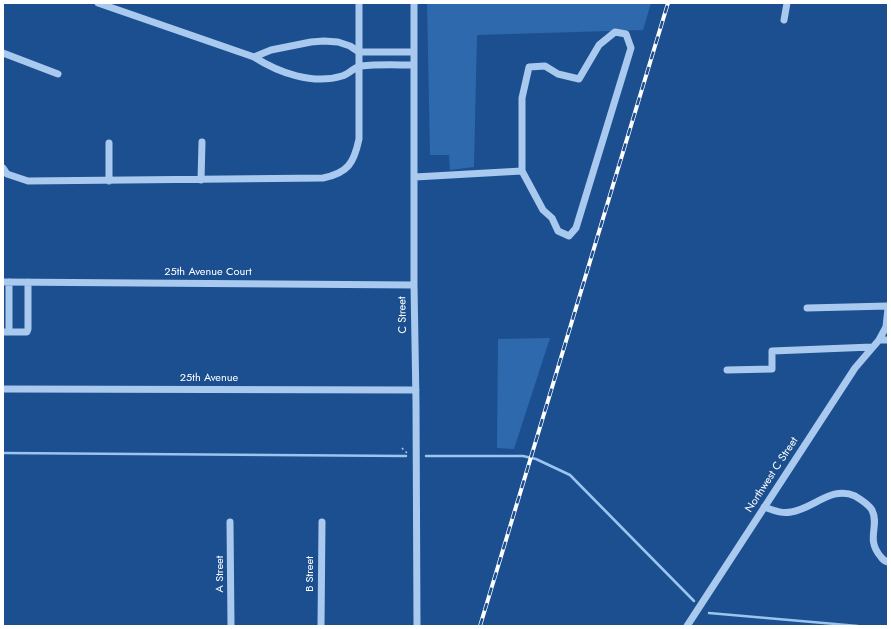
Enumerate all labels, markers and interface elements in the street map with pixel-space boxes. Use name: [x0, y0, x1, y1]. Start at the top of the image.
street label: 25th Avenue Court: [164, 265, 252, 279]
street label: C Street: [396, 296, 410, 334]
street label: 25th Avenue: [180, 371, 238, 385]
street label: Northwest C Street: [743, 435, 801, 515]
street label: A Street: [213, 556, 227, 592]
street label: B Street: [303, 556, 317, 592]

